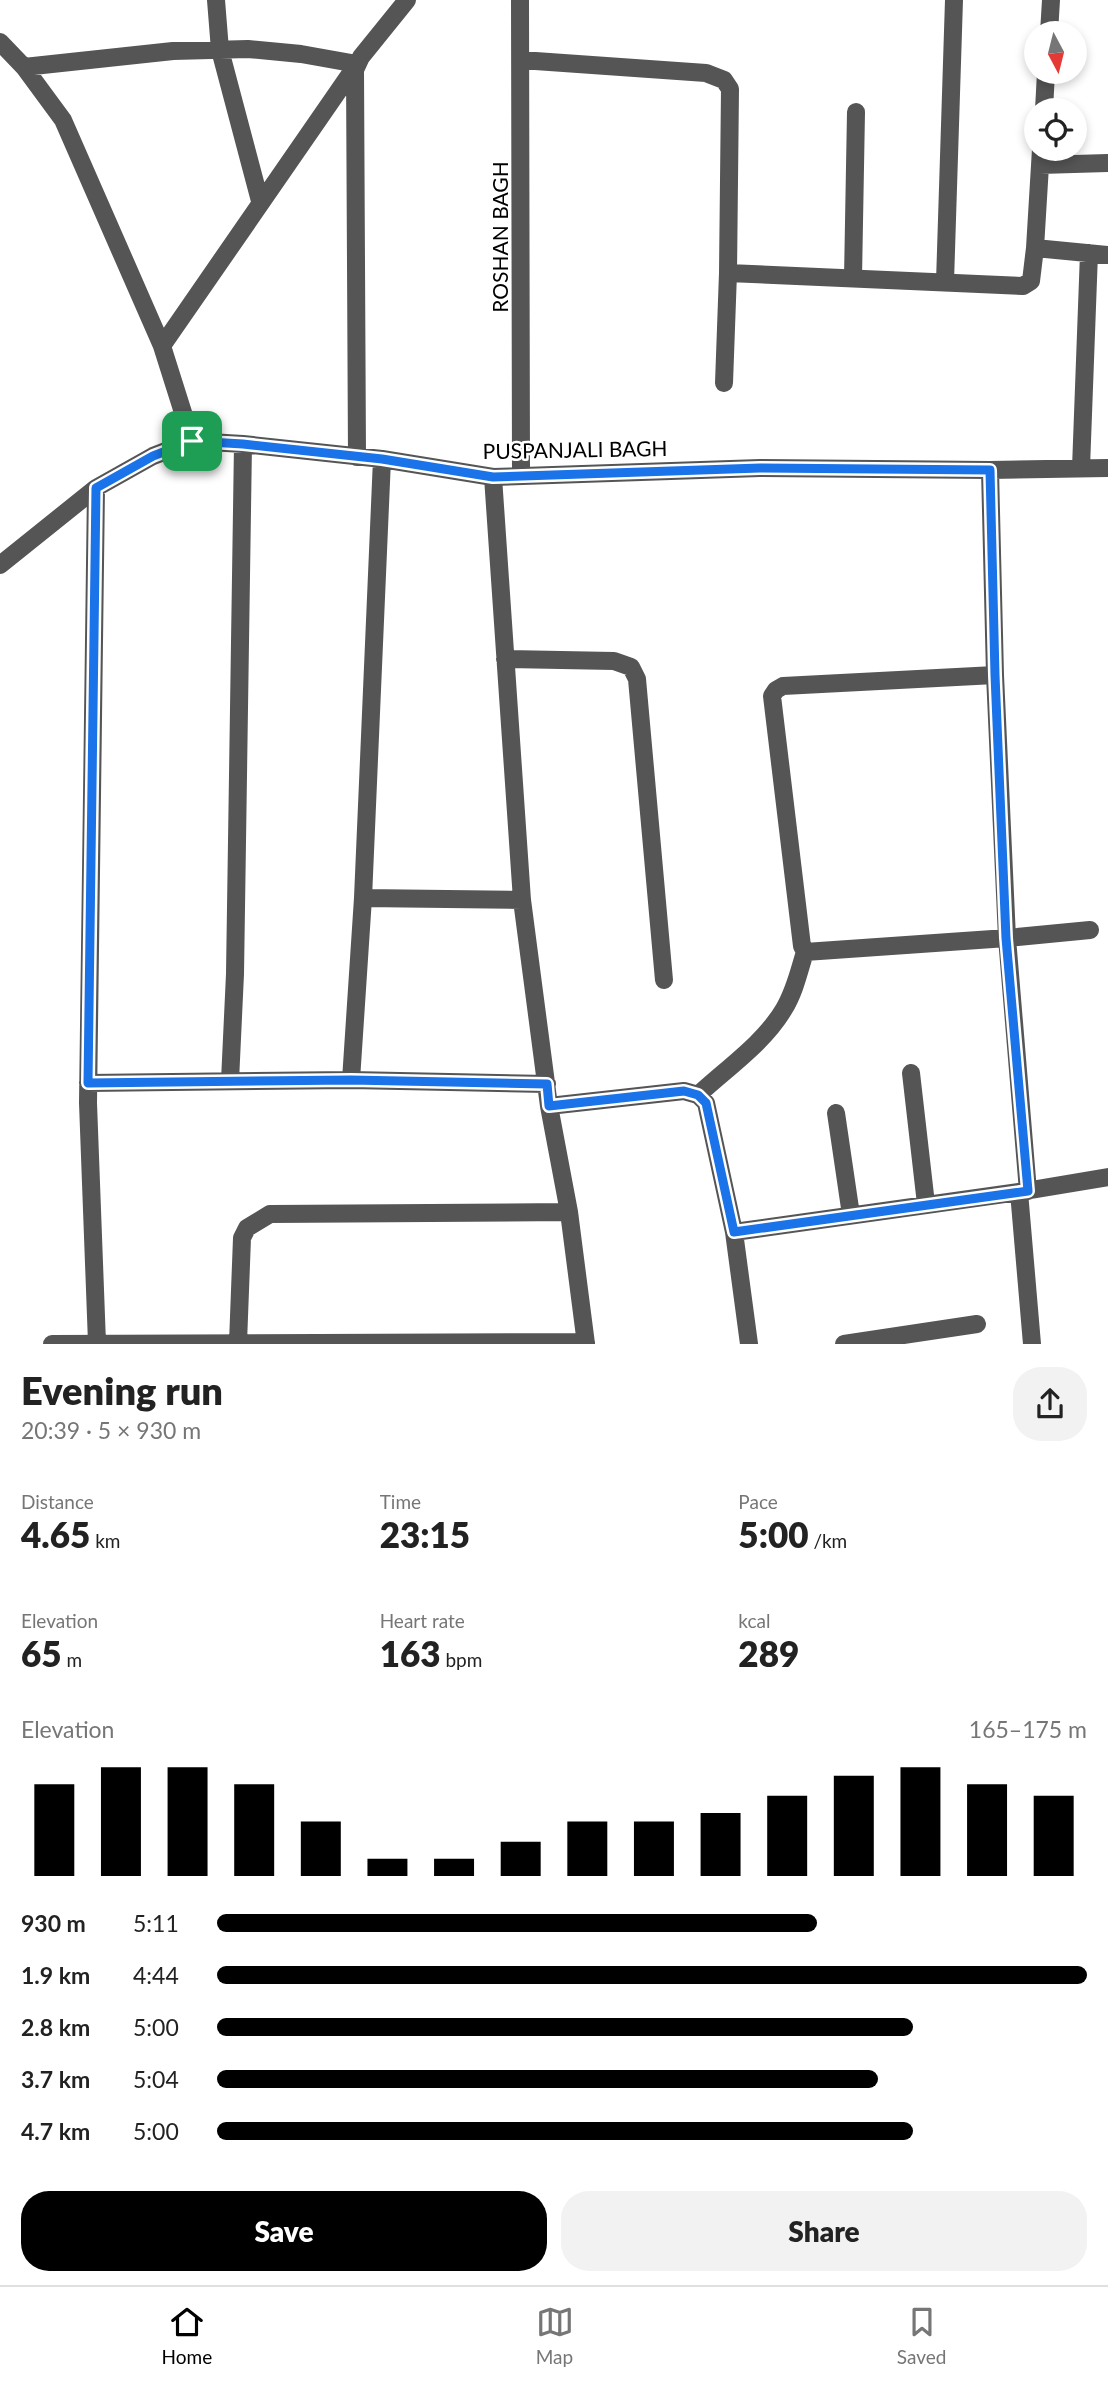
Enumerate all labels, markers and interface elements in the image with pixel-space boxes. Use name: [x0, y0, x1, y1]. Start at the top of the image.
north arrow: [1024, 21, 1087, 84]
map controls: [1024, 21, 1087, 161]
button: locate: [1024, 98, 1087, 161]
street label: ROSHAN BAGH: [487, 161, 512, 313]
pin: [162, 411, 222, 471]
icon: arrive: [173, 422, 211, 460]
street label: PUSPANJALI BAGH: [482, 435, 668, 463]
text: Evening run: [21, 1367, 223, 1413]
button: share: [1013, 1367, 1087, 1441]
text: 20:39 · 5 × 930 m: [21, 1416, 201, 1444]
text: Distance: [21, 1490, 94, 1513]
text: Time: [380, 1490, 421, 1513]
text: Pace: [738, 1490, 778, 1513]
text: 4.65: [21, 1513, 90, 1555]
text: 23:15: [380, 1513, 470, 1555]
text: 5:00: [738, 1513, 809, 1555]
text: km: [90, 1529, 120, 1552]
text: /km: [809, 1529, 847, 1552]
text: Elevation: [21, 1609, 98, 1632]
text: Heart rate: [380, 1609, 465, 1632]
text: kcal: [738, 1609, 770, 1632]
text: 65: [21, 1632, 62, 1674]
text: 163: [380, 1632, 441, 1674]
text: 289: [738, 1632, 799, 1674]
text: m: [62, 1648, 82, 1671]
text: bpm: [441, 1648, 482, 1671]
text: Elevation: [21, 1715, 114, 1743]
text: 165–175 m: [969, 1715, 1087, 1743]
text: 930 m: [21, 1909, 86, 1937]
text: 5:11: [133, 1909, 179, 1937]
text: 1.9 km: [21, 1961, 90, 1989]
text: 4:44: [133, 1961, 179, 1989]
text: 2.8 km: [21, 2013, 90, 2041]
text: 5:00: [133, 2013, 179, 2041]
text: 3.7 km: [21, 2065, 90, 2093]
text: 5:04: [133, 2065, 179, 2093]
text: 4.7 km: [21, 2117, 90, 2145]
text: 5:00: [133, 2117, 179, 2145]
button: Save: [21, 2191, 547, 2271]
button: Share: [561, 2191, 1087, 2271]
tab: Home: [162, 2303, 212, 2368]
tab: Map: [536, 2303, 574, 2368]
tab: Saved: [897, 2303, 946, 2368]

